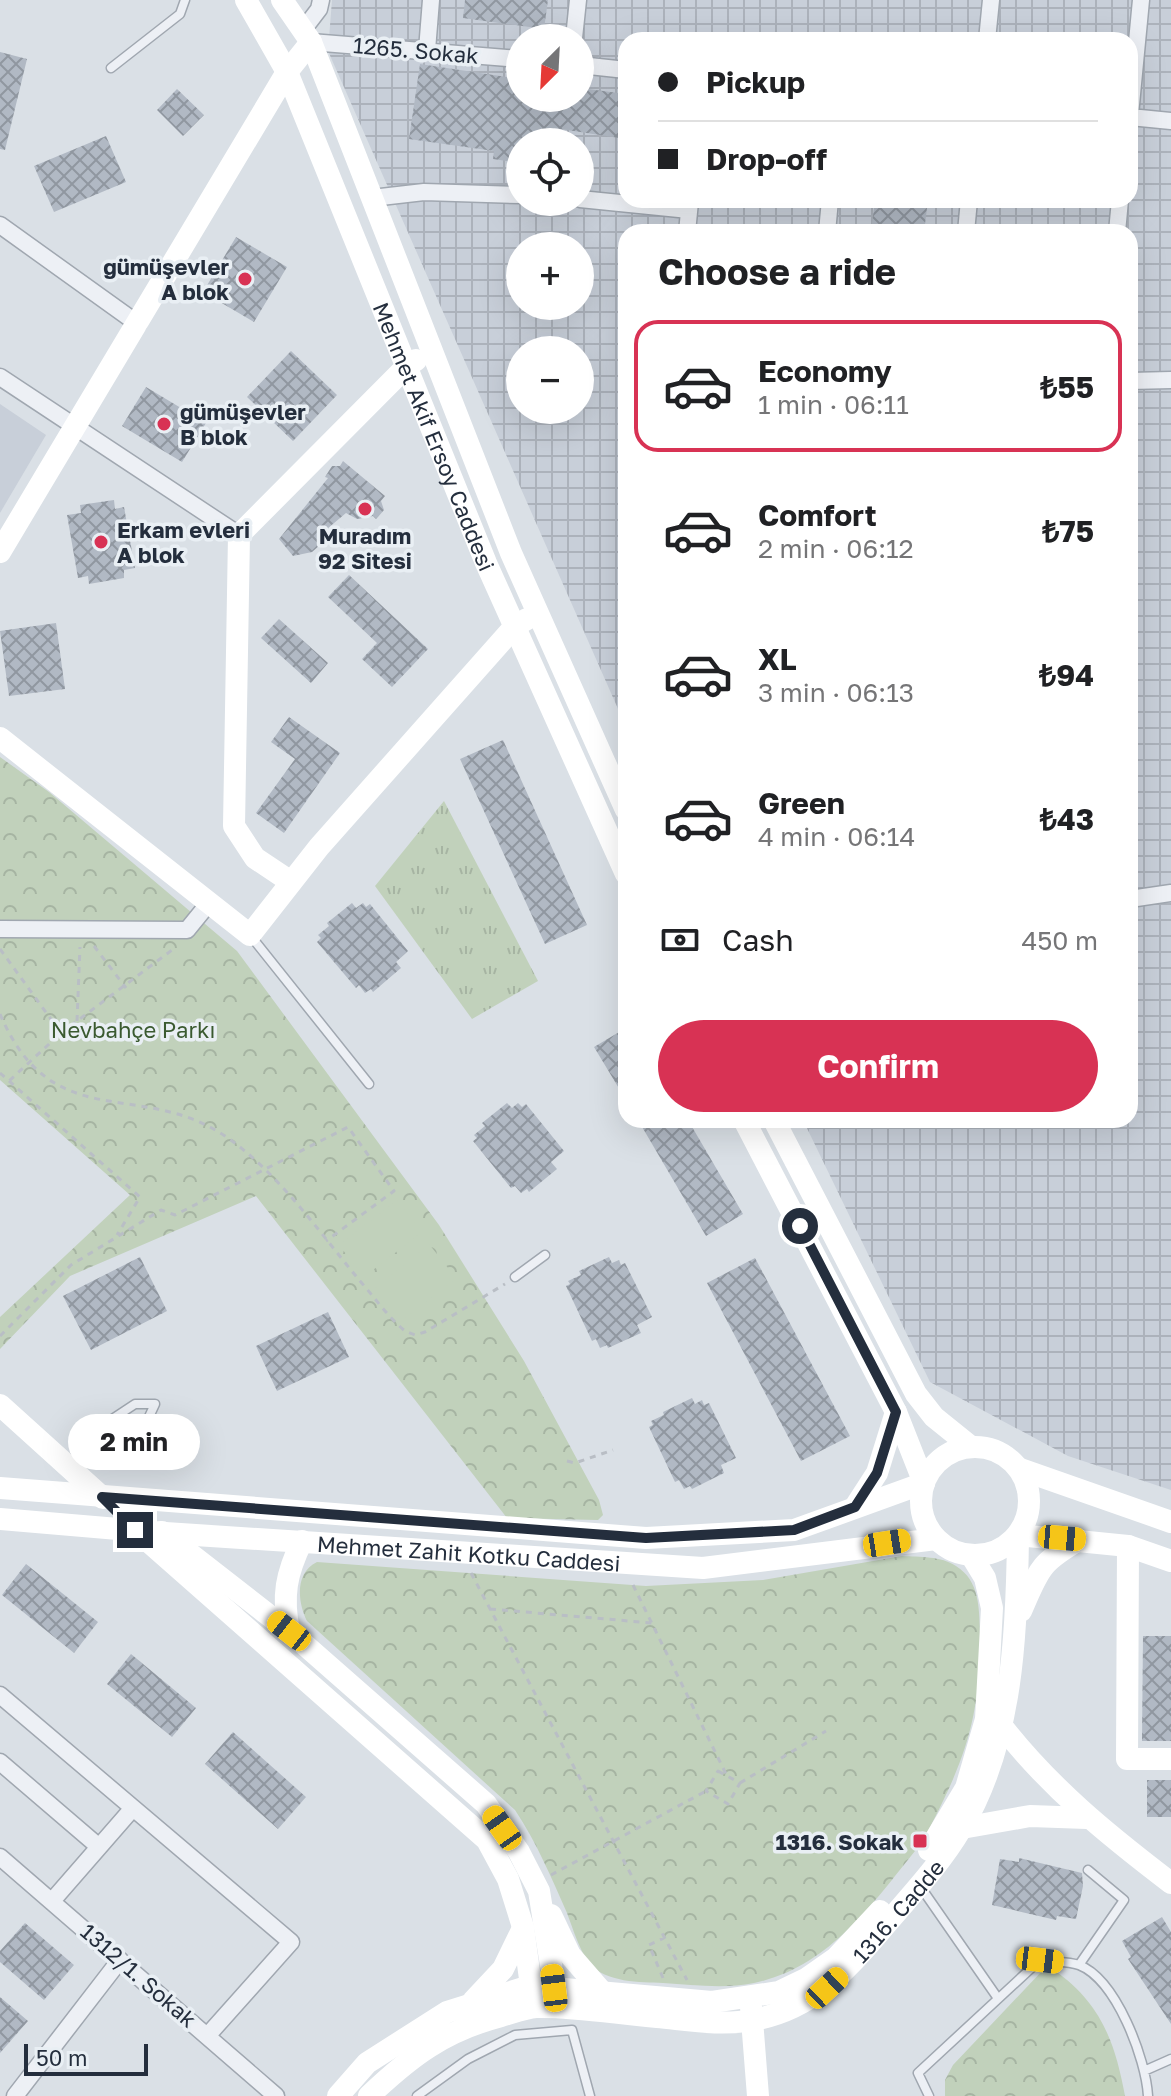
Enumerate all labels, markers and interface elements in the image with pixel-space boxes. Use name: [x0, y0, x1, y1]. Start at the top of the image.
north arrow: [506, 24, 594, 112]
map controls: [506, 24, 594, 424]
street label: 1265. Sokak: [352, 31, 480, 69]
text: Pickup: [706, 64, 805, 100]
button: locate: [506, 128, 594, 216]
text: Drop-off: [706, 141, 827, 177]
button: +: [506, 232, 594, 320]
text: Choose a ride: [658, 250, 896, 293]
place label: gümüşevler A blok: [103, 253, 229, 305]
marker: gümüşevler A blok: [236, 270, 254, 288]
street label: Mehmet Akif Ersoy Caddesi: [368, 298, 501, 575]
button: −: [506, 336, 594, 424]
icon: car: [662, 350, 734, 422]
text: Economy: [758, 353, 892, 389]
text: ₺55: [1040, 369, 1094, 405]
text: 1 min · 06:11: [758, 389, 909, 420]
place label: gümüşevler B blok: [180, 398, 306, 450]
marker: gümüşevler B blok: [155, 415, 173, 433]
icon: car: [662, 494, 734, 566]
text: Comfort: [758, 497, 877, 533]
marker: Muradım 92 Sitesi: [356, 500, 374, 518]
text: ₺75: [1042, 513, 1094, 549]
place label: Erkam evleri A blok: [117, 516, 250, 568]
place label: Muradım 92 Sitesi: [318, 522, 412, 574]
marker: Erkam evleri A blok: [92, 533, 110, 551]
text: 2 min · 06:12: [758, 533, 914, 564]
icon: car: [662, 638, 734, 710]
text: XL: [758, 641, 797, 677]
text: ₺94: [1039, 657, 1094, 693]
text: 3 min · 06:13: [758, 677, 914, 708]
icon: car: [662, 782, 734, 854]
text: Green: [758, 785, 845, 821]
text: ₺43: [1040, 801, 1094, 837]
text: 4 min · 06:14: [758, 821, 915, 852]
icon: cash: [658, 918, 702, 962]
text: Cash: [722, 922, 794, 958]
text: 450 m: [1021, 925, 1098, 956]
park label: Nevbahçe Parkı: [51, 1016, 215, 1043]
button: Confirm: [658, 1020, 1098, 1112]
route start: [782, 1208, 818, 1244]
callout: 2 min: [69, 1414, 201, 1470]
text: 2 min: [100, 1426, 168, 1457]
route end: [117, 1512, 153, 1548]
car: [1037, 1524, 1087, 1552]
car: [861, 1527, 913, 1559]
street label: Mehmet Zahit Kotku Caddesi: [316, 1529, 621, 1576]
car: [263, 1607, 315, 1655]
car: [478, 1801, 526, 1855]
place label: 1316. Sokak: [775, 1828, 904, 1855]
marker: 1316. Sokak: [911, 1832, 929, 1850]
street label: 1316. Cadde: [846, 1854, 949, 1968]
street label: 1312/1. Sokak: [76, 1917, 202, 2033]
car: [1015, 1945, 1065, 1975]
car: [539, 1963, 569, 2013]
car: [801, 1963, 853, 2013]
scale bar: [24, 2040, 148, 2076]
text: 50 m: [36, 2044, 87, 2071]

